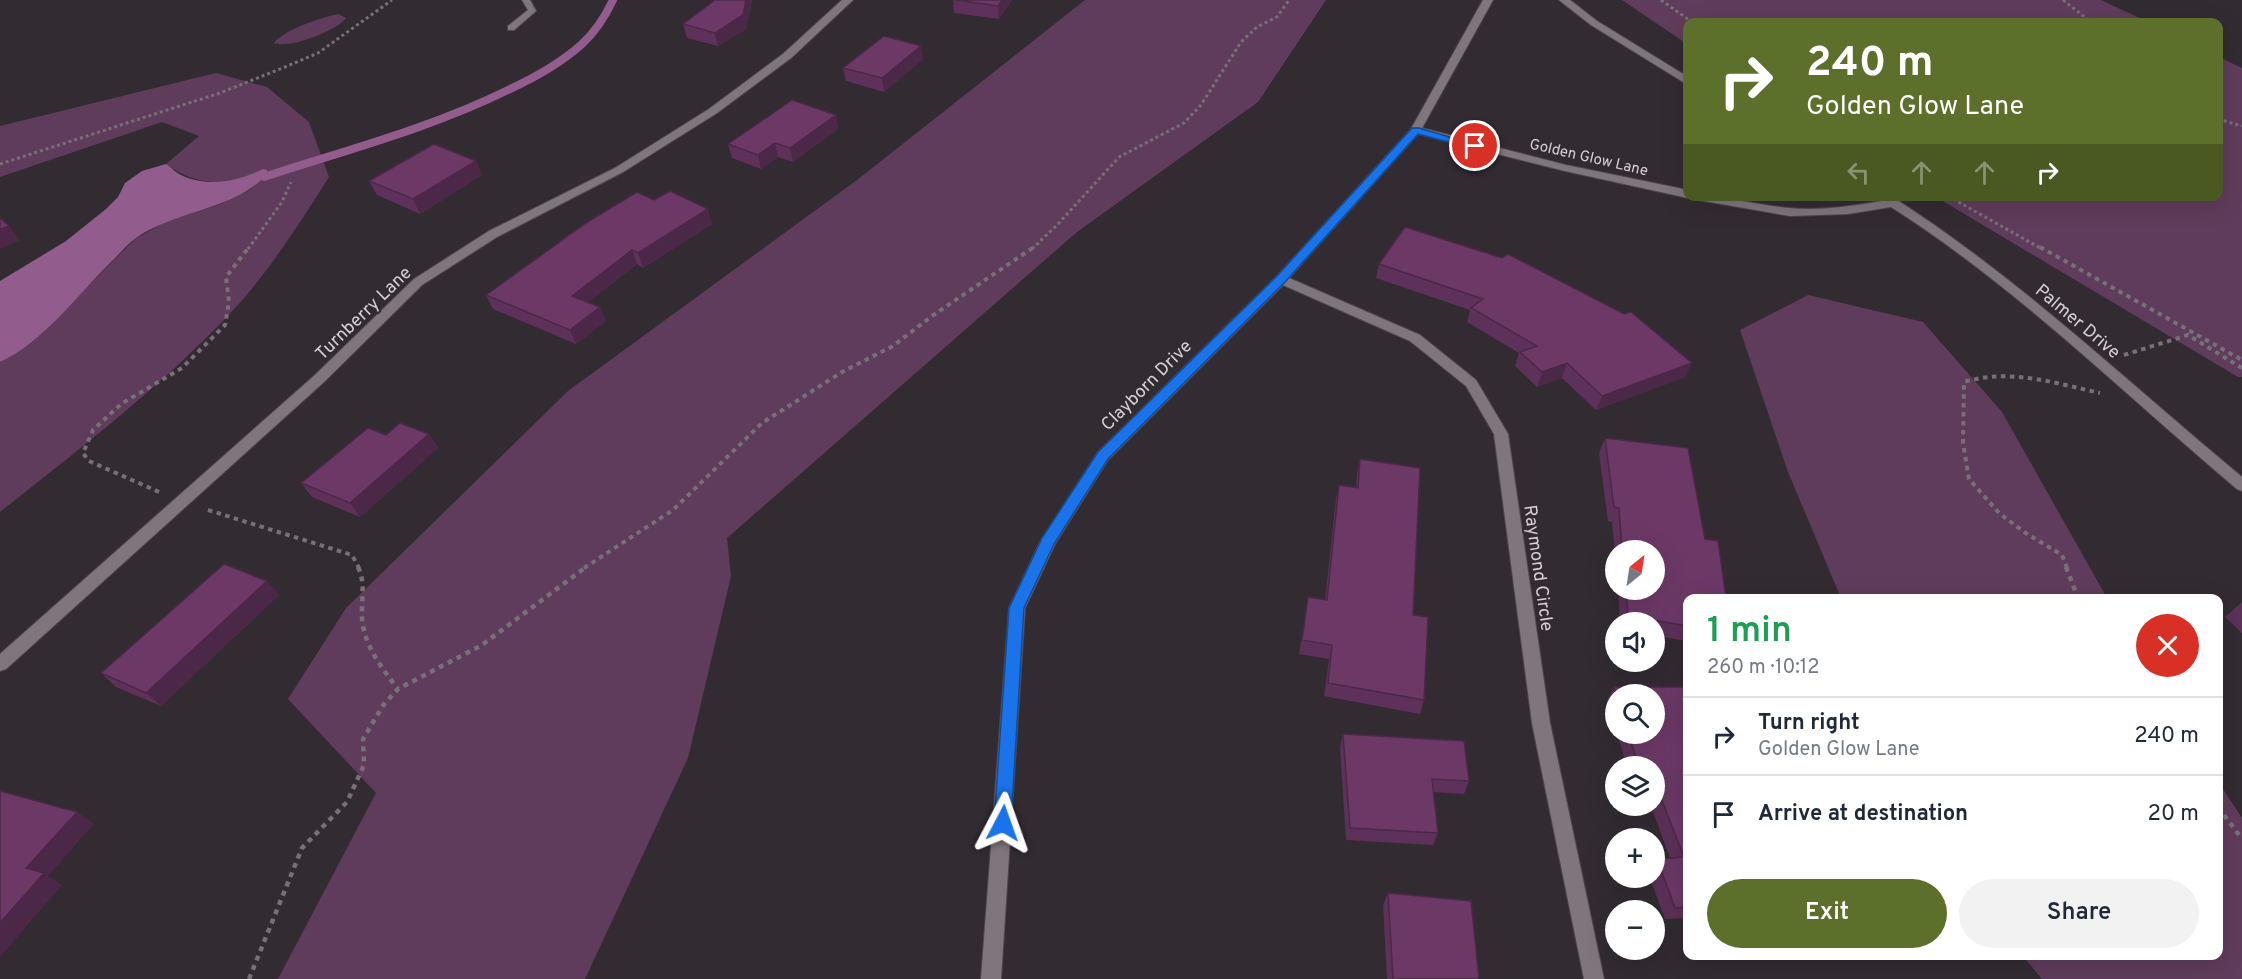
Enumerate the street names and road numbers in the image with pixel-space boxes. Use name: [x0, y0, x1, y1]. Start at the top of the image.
street label: Golden Glow Lane: [1527, 136, 1650, 181]
street label: Turnberry Lane: [311, 262, 417, 366]
street label: Palmer Drive: [2030, 280, 2124, 365]
street label: Clayborn Drive: [1097, 336, 1197, 436]
street label: Raymond Circle: [1517, 504, 1558, 633]

